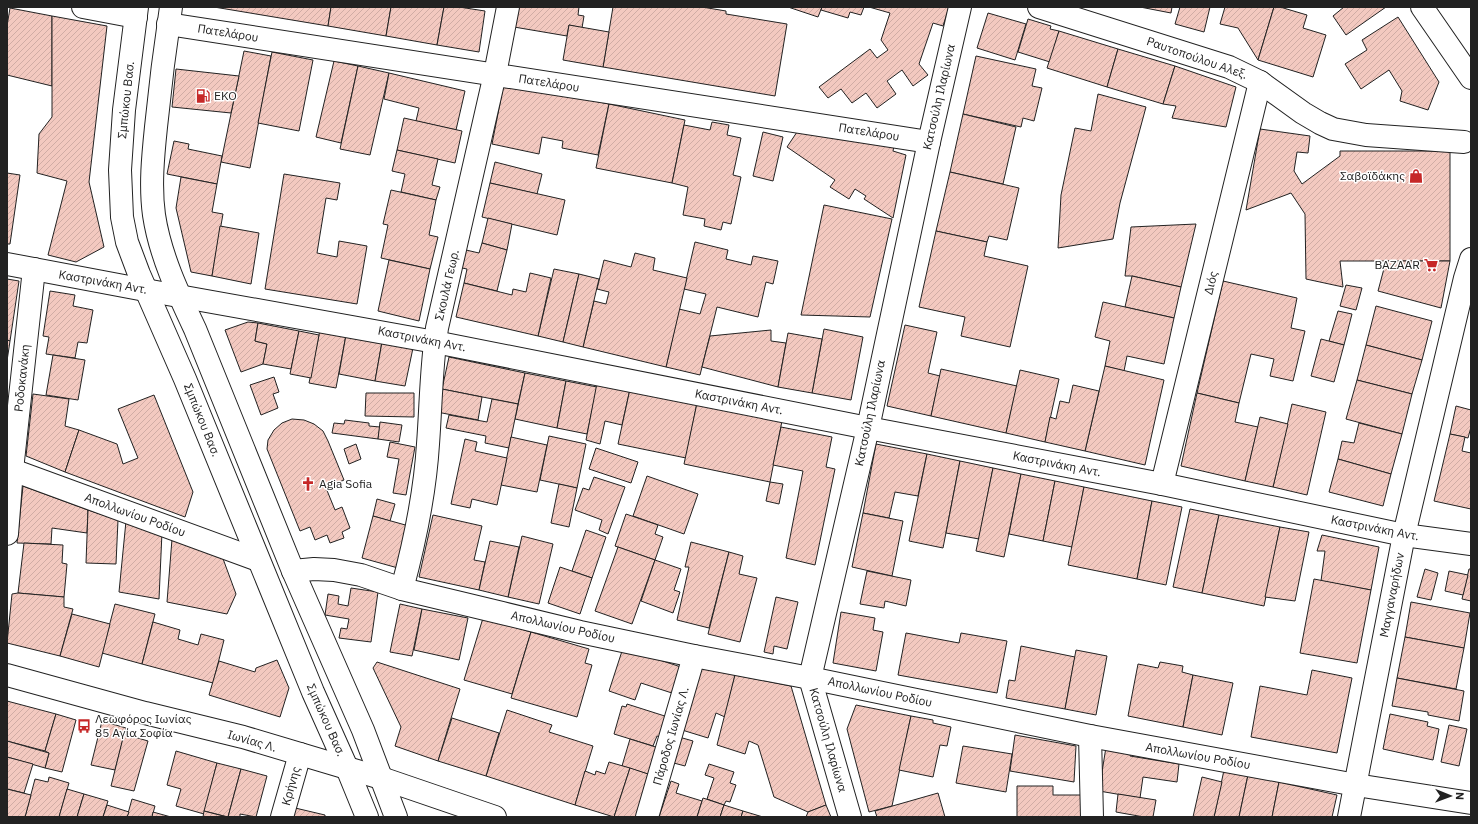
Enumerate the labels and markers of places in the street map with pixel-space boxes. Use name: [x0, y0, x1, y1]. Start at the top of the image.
fuel station icon: ΕΚΟ: [195, 88, 211, 104]
place label: ΕΚΟ: [214, 88, 237, 103]
place label: Σαβοϊδάκης: [1340, 168, 1405, 183]
shop icon: Σαβοϊδάκης: [1408, 168, 1424, 184]
place label: BAZAAR: [1374, 257, 1420, 272]
supermarket icon: BAZAAR: [1423, 257, 1439, 273]
church icon: Agia Sofia: [300, 476, 316, 492]
place label: Agia Sofia: [319, 476, 373, 491]
place label: Λεωφόρος Ιωνίας 85 Αγία Σοφία: [95, 711, 192, 740]
bus stop icon: Λεωφόρος Ιωνίας 85 Αγία Σοφία: [76, 718, 92, 734]

